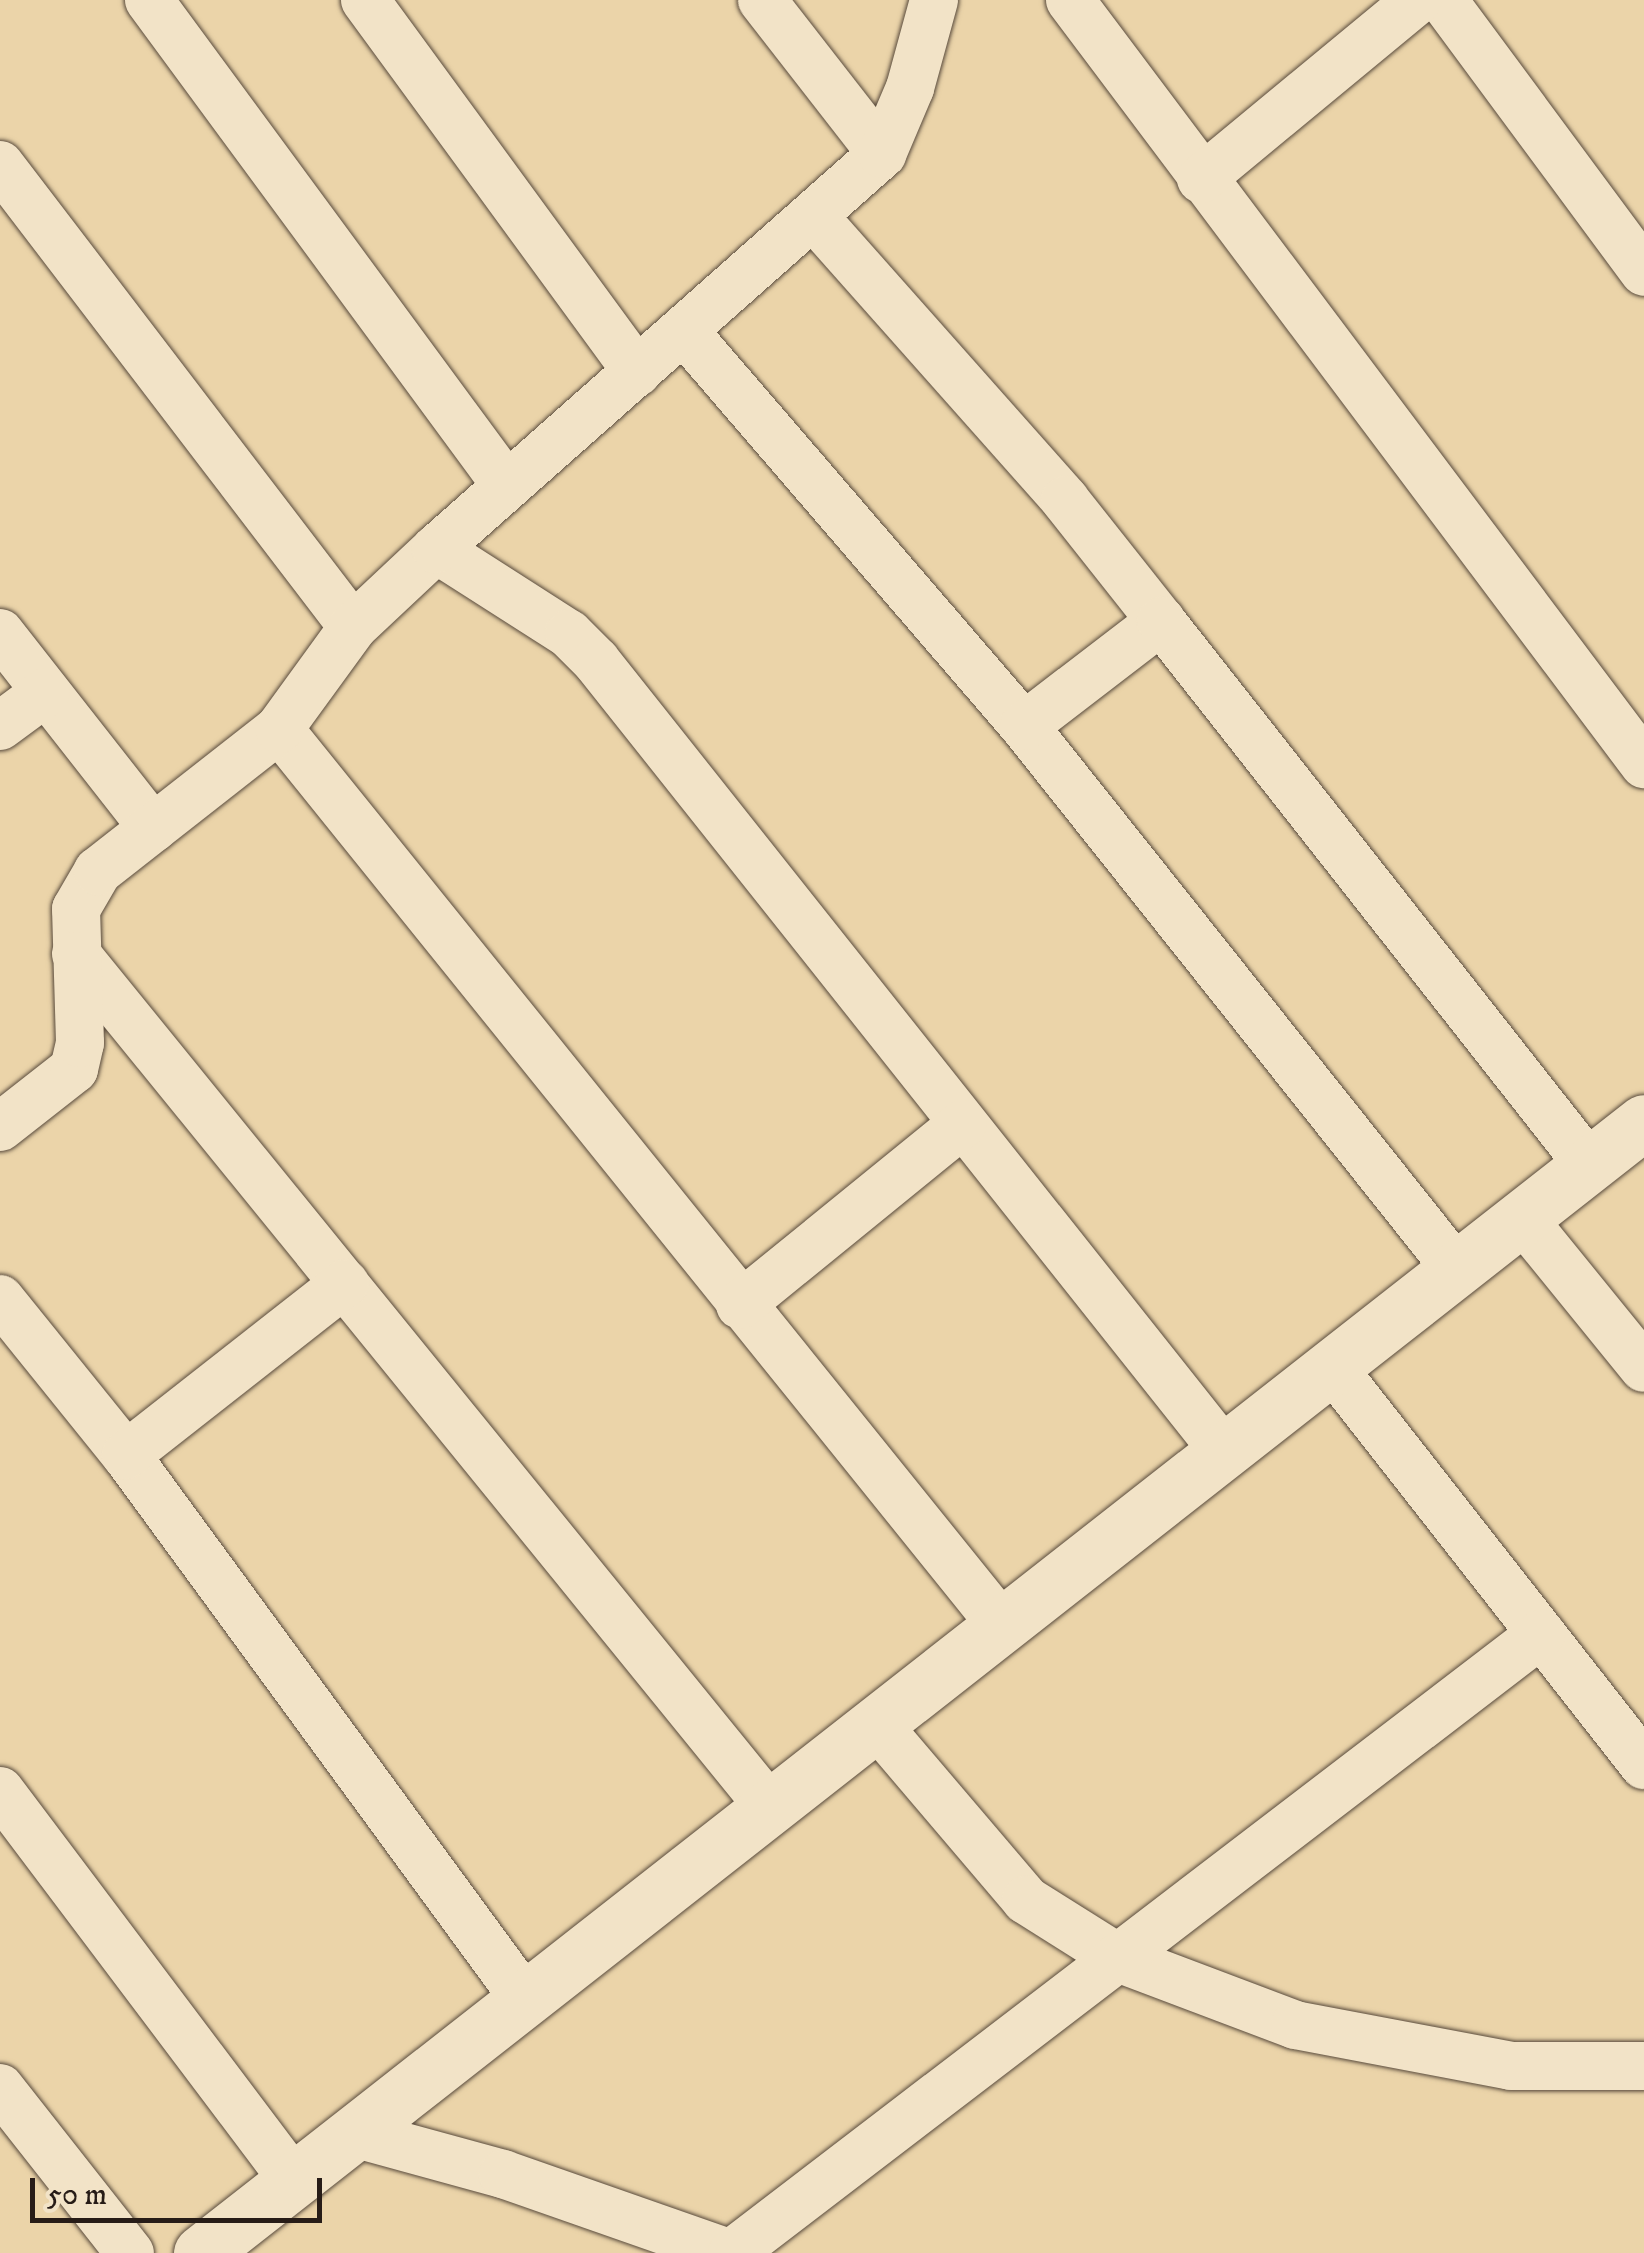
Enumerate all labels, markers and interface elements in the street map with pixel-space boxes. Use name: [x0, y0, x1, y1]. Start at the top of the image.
scale bar: [35, 2158, 328, 2220]
text: 50 m: [47, 2177, 107, 2214]

